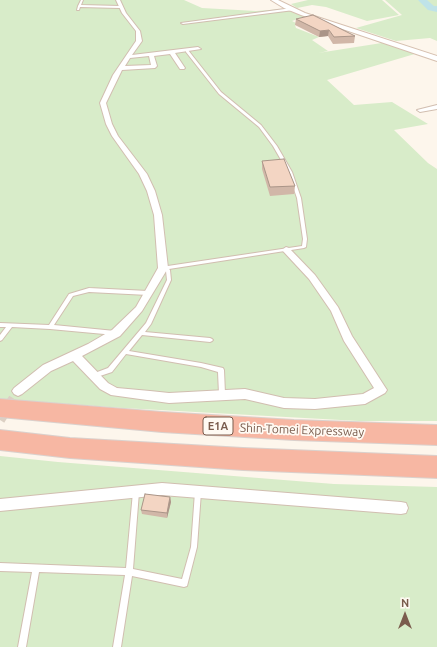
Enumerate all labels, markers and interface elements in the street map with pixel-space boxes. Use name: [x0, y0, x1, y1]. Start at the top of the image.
road number: E1A: [203, 417, 233, 435]
street label: Shin-Tomei Expressway: [240, 421, 364, 439]
north arrow: [385, 595, 425, 635]
text: N: [401, 597, 409, 609]

